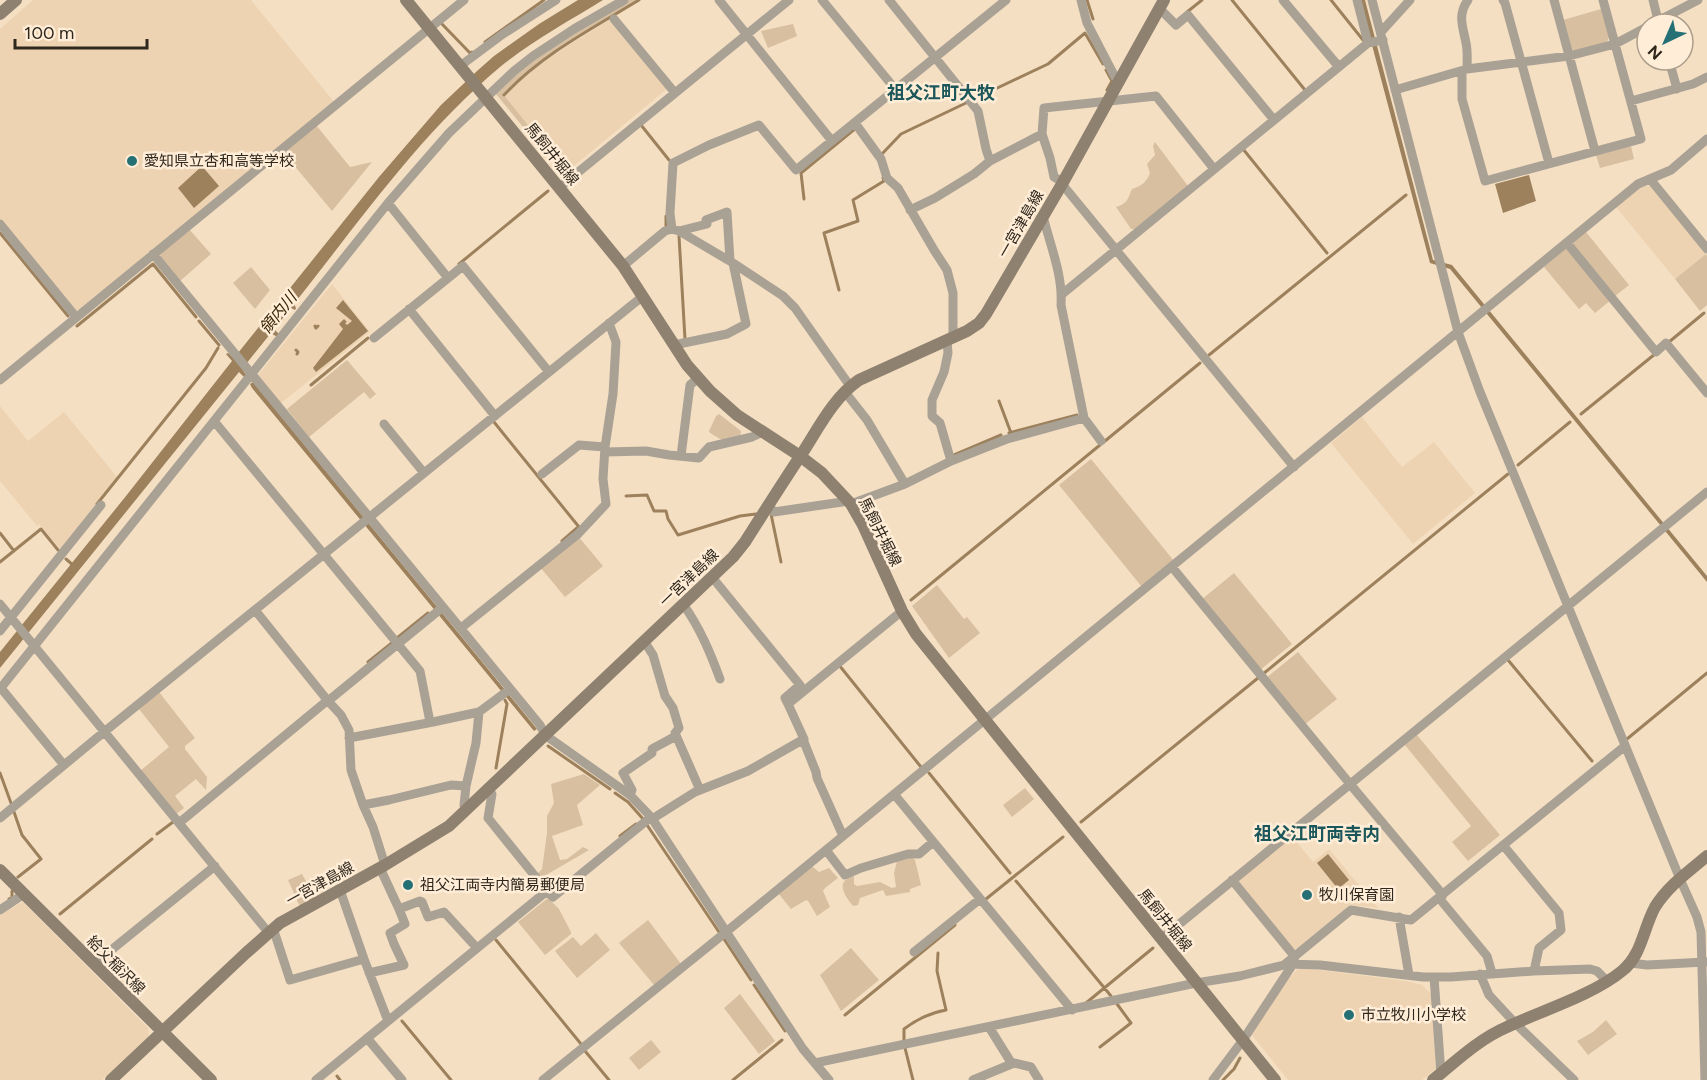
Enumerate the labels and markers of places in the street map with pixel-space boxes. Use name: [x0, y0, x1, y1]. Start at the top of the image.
place label: 愛知県立杏和高等学校: [144, 152, 294, 170]
marker: 愛知県立杏和高等学校: [125, 154, 139, 168]
place label: 祖父江両寺内簡易郵便局: [420, 876, 585, 894]
marker: 祖父江両寺内簡易郵便局: [401, 878, 415, 892]
place label: 牧川保育園: [1319, 886, 1394, 904]
marker: 牧川保育園: [1300, 888, 1314, 902]
place label: 市立牧川小学校: [1361, 1006, 1466, 1024]
marker: 市立牧川小学校: [1342, 1008, 1356, 1022]

